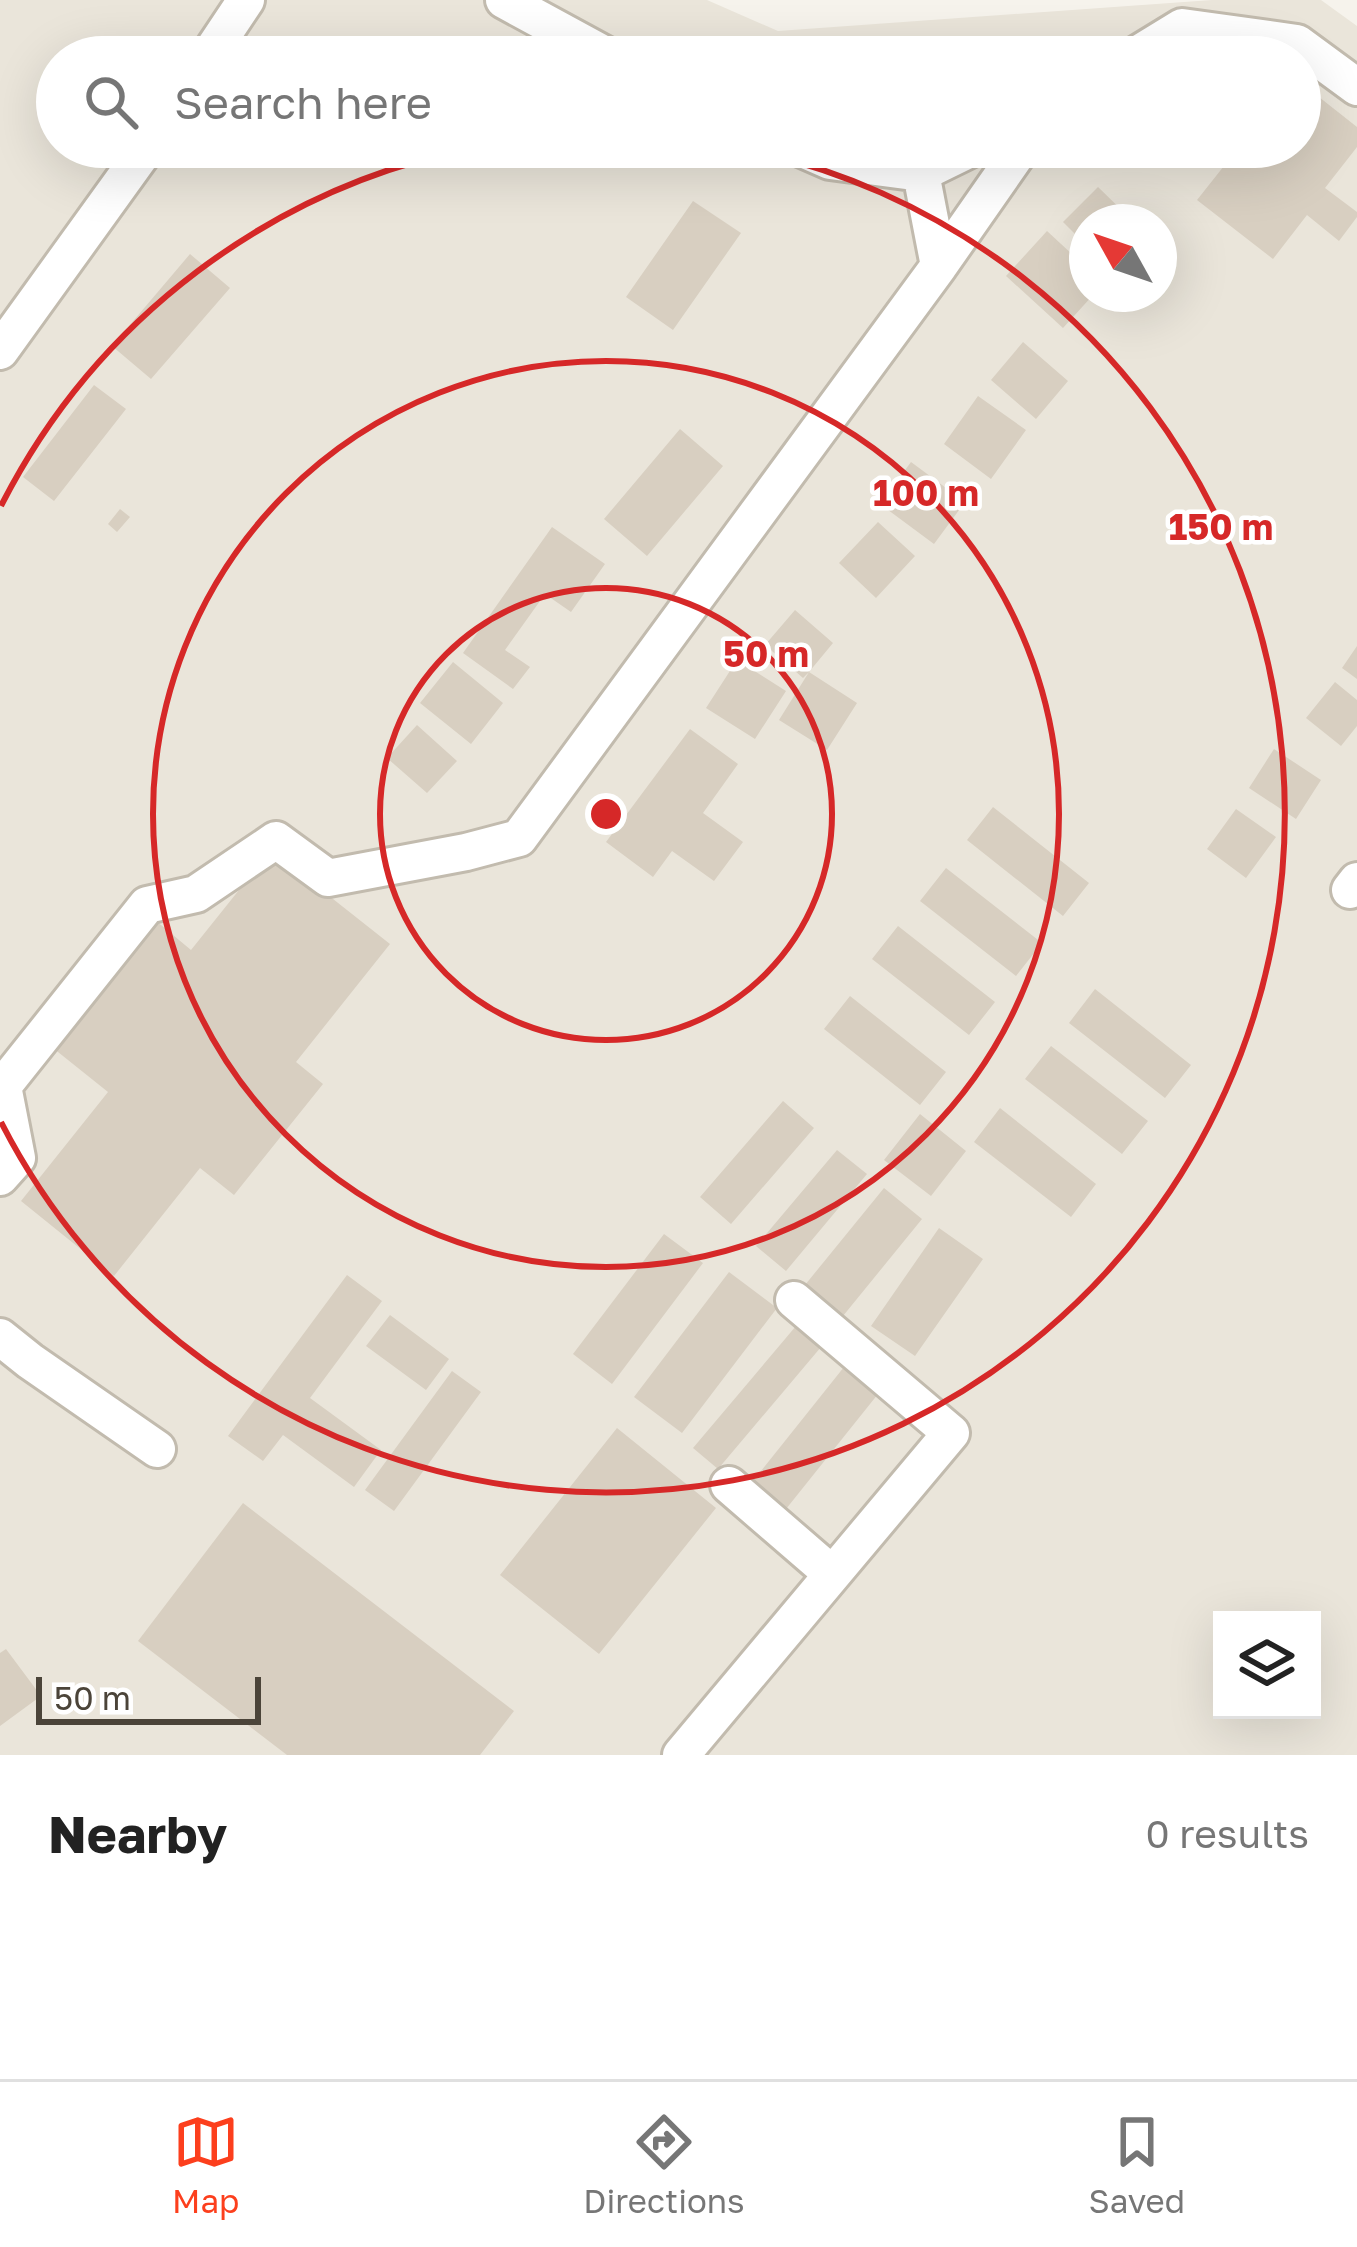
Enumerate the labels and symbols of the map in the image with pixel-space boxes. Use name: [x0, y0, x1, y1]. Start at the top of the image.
north arrow: [1069, 204, 1177, 312]
text: 100 m: [873, 471, 979, 514]
text: 150 m: [1169, 505, 1273, 548]
text: 50 m: [723, 632, 809, 675]
centre of rings: [585, 793, 627, 835]
scale bar: [36, 1671, 261, 1724]

